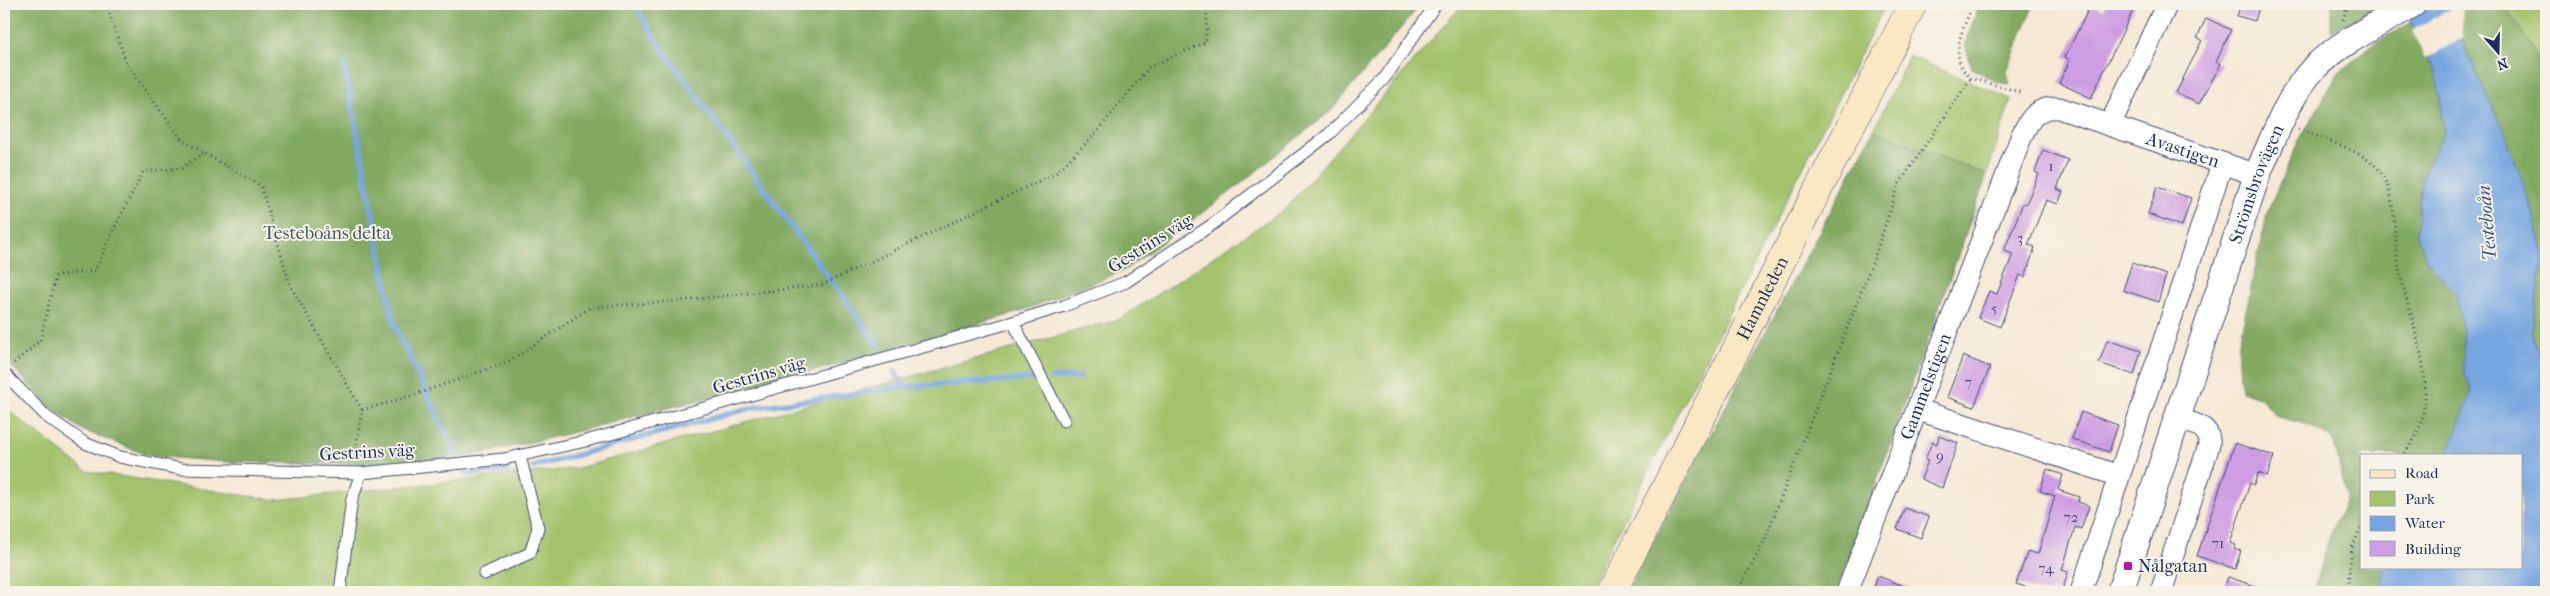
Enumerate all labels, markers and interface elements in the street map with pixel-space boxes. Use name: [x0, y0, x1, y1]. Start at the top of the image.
north arrow: [2472, 28, 2522, 78]
text: N: [2494, 54, 2510, 74]
street label: Strömsbrovägen: [2225, 121, 2289, 247]
street label: Avastigen: [2143, 128, 2223, 173]
house number: 1: [2048, 157, 2054, 175]
water label: Testeboån: [2473, 184, 2501, 262]
street label: Gestrins väg: [1104, 209, 1197, 278]
park label: Testeboåns delta: [263, 223, 391, 244]
house number: 3: [2017, 229, 2023, 247]
street label: Hamnleden: [1733, 253, 1793, 344]
house number: 5: [1991, 299, 1997, 317]
street label: Gammelstigen: [1896, 330, 1956, 443]
street label: Gestrins väg: [710, 352, 808, 399]
house number: 7: [1964, 373, 1972, 391]
street label: Gestrins väg: [319, 439, 416, 465]
house number: 9: [1936, 447, 1944, 465]
legend: [2360, 454, 2522, 568]
text: Road: [2405, 464, 2439, 482]
text: Park: [2405, 490, 2435, 508]
house number: 72: [2064, 508, 2079, 526]
text: Water: [2404, 514, 2445, 532]
house number: 71: [2212, 534, 2224, 552]
text: Building: [2405, 540, 2462, 558]
place label: Nålgatan: [2138, 556, 2208, 577]
house number: 74: [2038, 559, 2055, 577]
marker: Nålgatan: [2122, 560, 2134, 572]

